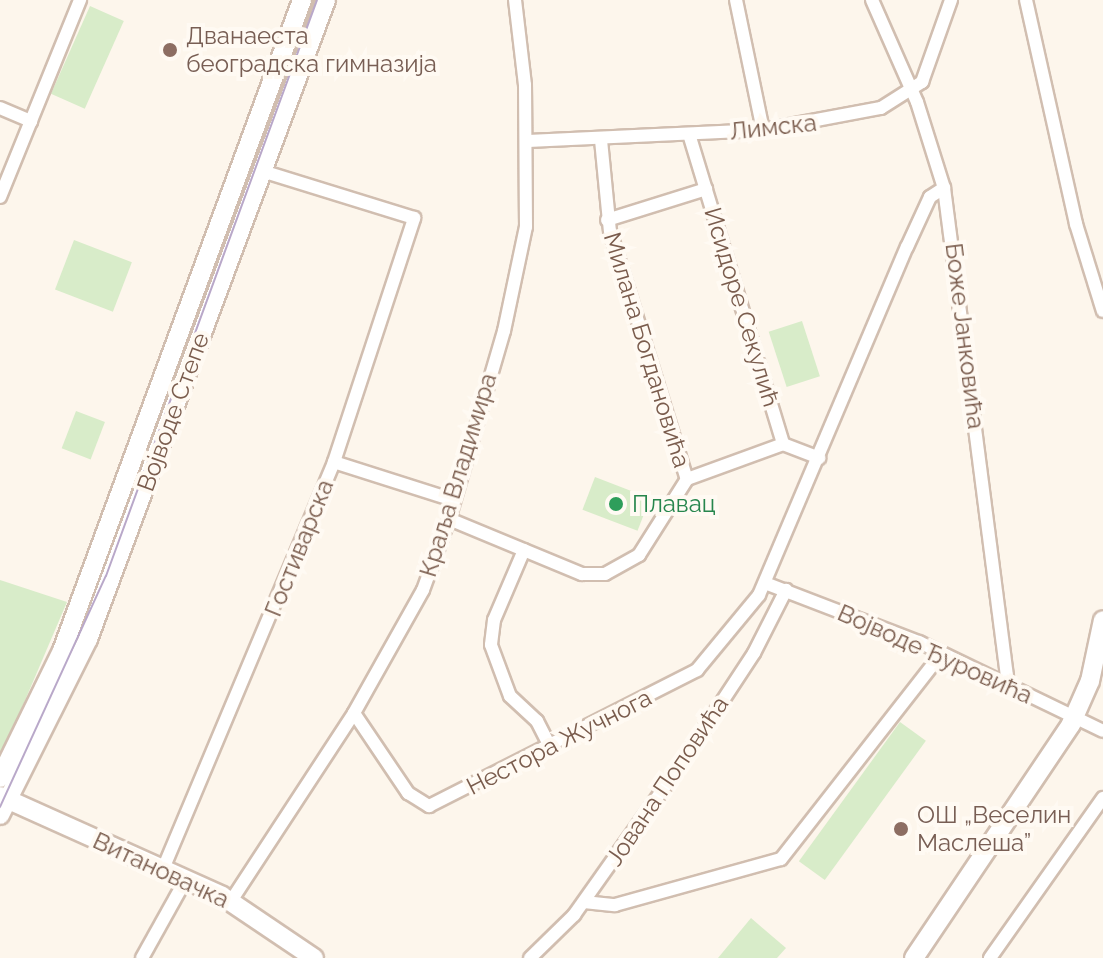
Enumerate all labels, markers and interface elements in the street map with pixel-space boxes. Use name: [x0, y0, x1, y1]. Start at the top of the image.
place label: Дванаеста београдска гимназија: [186, 22, 437, 78]
marker: Дванаеста београдска гимназија: [161, 41, 179, 59]
street label: Лимска: [728, 108, 818, 146]
street label: Исидоре Секулић: [698, 204, 786, 410]
street label: Милана Богдановића: [598, 229, 696, 471]
street label: Боже Јанковића: [939, 241, 991, 431]
street label: Војводе Степе: [131, 329, 215, 495]
street label: Краља Владимира: [413, 370, 503, 580]
street label: Гостиварска: [258, 475, 340, 621]
place label: Плавац: [632, 490, 716, 518]
marker: Плавац: [607, 495, 625, 513]
street label: Војводе Ђуровића: [833, 598, 1037, 710]
street label: Нестора Жучнога: [462, 683, 656, 801]
street label: Јована Поповића: [600, 691, 734, 871]
place label: ОШ „Веселин Маслеша”: [917, 801, 1071, 857]
marker: ОШ „Веселин Маслеша”: [892, 820, 910, 838]
street label: Витановачка: [88, 826, 234, 914]

